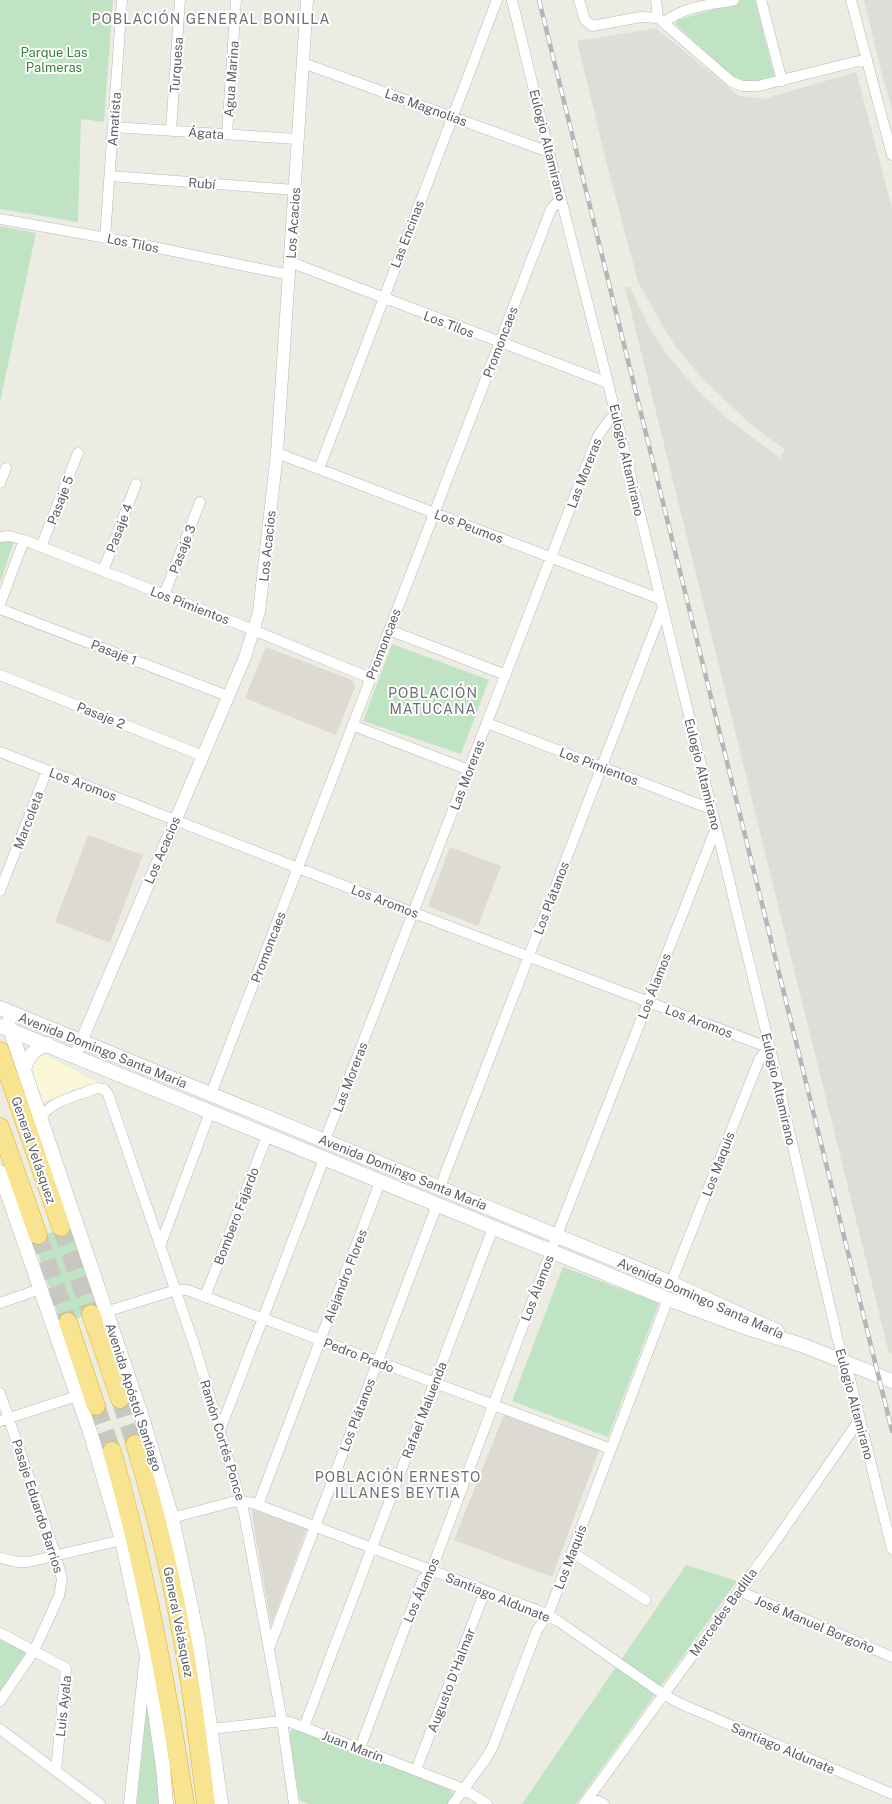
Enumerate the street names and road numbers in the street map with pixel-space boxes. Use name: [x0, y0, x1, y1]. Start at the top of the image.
street label: Turquesa: [167, 37, 186, 93]
street label: Agua Marina: [221, 40, 242, 118]
street label: Las Magnolias: [383, 86, 469, 129]
street label: Eulogio Altamirano: [526, 88, 569, 203]
street label: Amatista: [105, 91, 124, 147]
street label: Ágata: [187, 124, 225, 142]
street label: Rubí: [188, 175, 217, 192]
street label: Los Acacios: [284, 187, 303, 259]
street label: Las Encinas: [388, 198, 427, 270]
street label: Los Tilos: [106, 231, 160, 256]
street label: Promoncaes: [480, 305, 521, 380]
street label: Los Tilos: [421, 308, 476, 341]
street label: Eulogio Altamirano: [606, 403, 647, 518]
street label: Las Moreras: [564, 436, 605, 510]
street label: Pasaje 5: [44, 474, 77, 527]
street label: Pasaje 4: [103, 502, 136, 555]
street label: Los Peumos: [432, 506, 505, 546]
street label: Los Acacios: [256, 510, 279, 582]
street label: Pasaje 3: [166, 523, 199, 576]
street label: Los Pimientos: [148, 583, 232, 627]
street label: Promoncaes: [363, 607, 404, 682]
street label: Pasaje 1: [89, 637, 139, 668]
street label: Pasaje 2: [75, 699, 127, 732]
street label: Eulogio Altamirano: [681, 717, 724, 832]
street label: Las Moreras: [447, 738, 488, 812]
street label: Los Pimientos: [557, 744, 641, 788]
street label: Los Aromos: [47, 765, 119, 804]
street label: Marcoleta: [11, 789, 46, 851]
street label: Los Acacios: [142, 814, 183, 886]
street label: Los Plátanos: [531, 860, 572, 937]
street label: Los Aromos: [349, 882, 421, 921]
street label: Promoncaes: [248, 910, 289, 985]
street label: Los Álamos: [634, 951, 674, 1021]
street label: Los Aromos: [663, 1002, 735, 1041]
street label: Avenida Domingo Santa María: [16, 1010, 189, 1091]
street label: Eulogio Altamirano: [758, 1032, 799, 1147]
street label: Las Moreras: [330, 1040, 371, 1114]
street label: General Velásquez: [8, 1095, 59, 1206]
street label: Los Maquis: [699, 1130, 738, 1199]
street label: Avenida Domingo Santa María: [316, 1132, 489, 1213]
street label: Bombero Fajardo: [211, 1165, 262, 1267]
street label: Alejandro Flores: [321, 1227, 370, 1325]
street label: Los Álamos: [517, 1253, 557, 1323]
street label: Avenida Domingo Santa María: [615, 1255, 786, 1342]
street label: Avenida Apóstol Santiago: [102, 1321, 165, 1473]
street label: Pedro Prado: [322, 1335, 396, 1376]
street label: Eulogio Altamirano: [832, 1347, 877, 1461]
street label: Rafael Maluenda: [399, 1360, 450, 1461]
street label: Los Plátanos: [337, 1377, 378, 1454]
street label: Ramón Cortés Ponce: [197, 1378, 248, 1502]
street label: Pasaje Eduardo Barrios: [9, 1437, 66, 1575]
street label: Los Maquis: [551, 1523, 590, 1592]
street label: Los Álamos: [400, 1555, 442, 1625]
street label: General Velásquez: [160, 1565, 197, 1679]
street label: Mercedes Badilla: [687, 1566, 760, 1659]
street label: Santiago Aldunate: [443, 1570, 552, 1625]
street label: José Manuel Borgoño: [753, 1592, 877, 1656]
street label: Augusto D'Halmar: [425, 1626, 478, 1734]
street label: Luis Ayala: [53, 1675, 74, 1737]
street label: Santiago Aldunate: [728, 1720, 837, 1777]
street label: Juan Marín: [320, 1728, 386, 1765]

